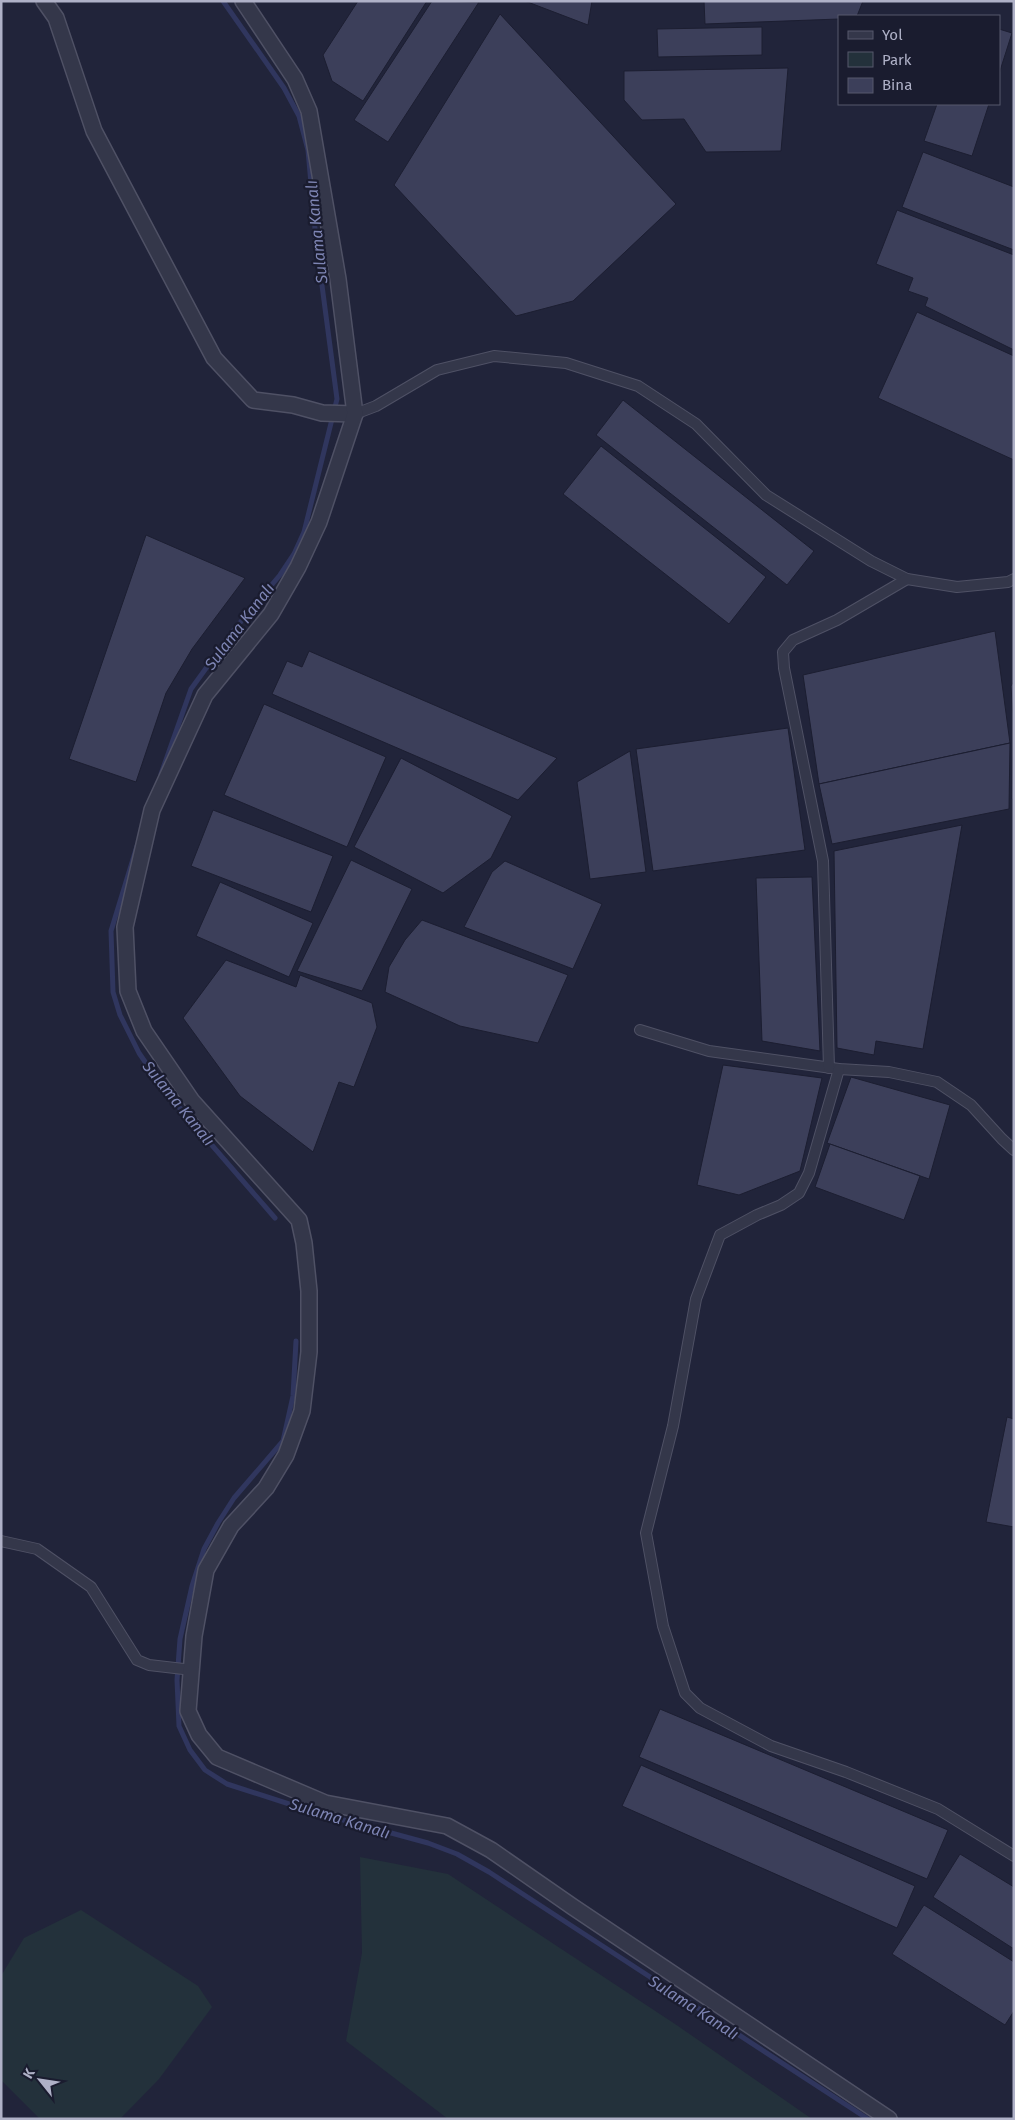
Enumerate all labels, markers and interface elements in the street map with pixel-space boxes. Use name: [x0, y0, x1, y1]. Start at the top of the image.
legend: [838, 15, 1000, 105]
text: Yol: [882, 26, 903, 44]
text: Park: [882, 51, 912, 69]
text: Bina: [882, 76, 912, 94]
water label: Sulama Kanalı: [302, 179, 331, 286]
water label: Sulama Kanalı: [200, 579, 278, 674]
water label: Sulama Kanalı: [138, 1056, 219, 1150]
water label: Sulama Kanalı: [286, 1794, 392, 1843]
water label: Sulama Kanalı: [644, 1971, 742, 2044]
north arrow: [15, 2055, 65, 2105]
text: K: [20, 2065, 39, 2082]

